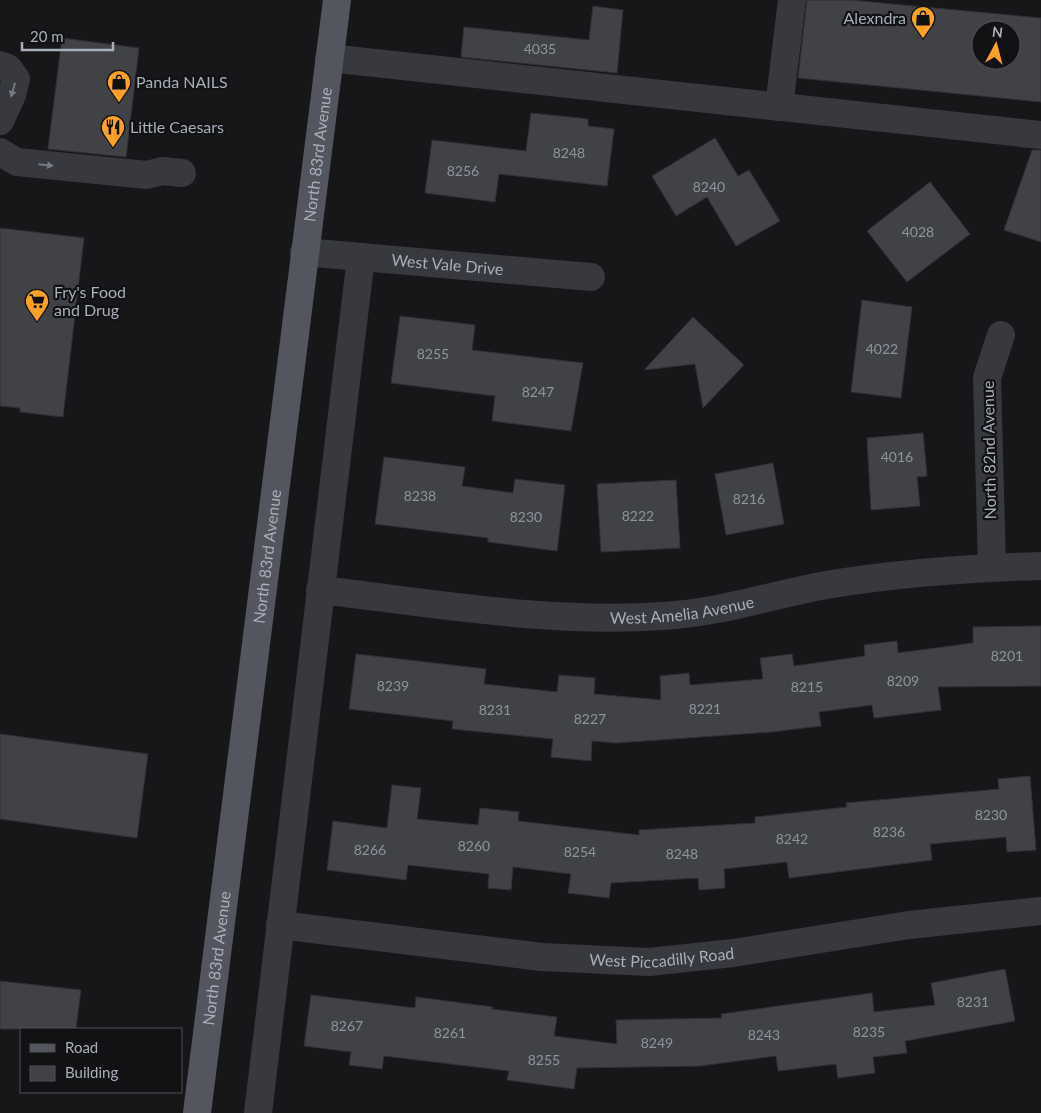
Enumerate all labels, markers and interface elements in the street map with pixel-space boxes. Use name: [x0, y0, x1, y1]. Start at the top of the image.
shop icon: Alexndra: [910, 5, 936, 39]
place label: Alexndra: [844, 8, 906, 27]
scale bar: [22, 20, 114, 52]
north arrow: [971, 20, 1021, 70]
text: N: [991, 23, 1004, 41]
text: 20 m: [30, 27, 64, 45]
house number: 4035: [524, 40, 556, 57]
shop icon: Panda NAILS: [106, 69, 132, 103]
place label: Panda NAILS: [136, 72, 228, 91]
one-way arrow: [8, 83, 16, 98]
street label: North 83rd Avenue: [299, 86, 335, 223]
restaurant icon: Little Caesars: [100, 114, 126, 148]
place label: Little Caesars: [130, 117, 224, 136]
house number: 8248: [553, 144, 585, 161]
one-way arrow: [38, 161, 54, 169]
house number: 8256: [447, 162, 479, 179]
house number: 8240: [693, 178, 725, 195]
house number: 4028: [902, 223, 934, 240]
street label: West Vale Drive: [391, 250, 504, 278]
place label: Fry's Food and Drug: [54, 282, 126, 319]
supermarket icon: Fry's Food and Drug: [24, 288, 50, 322]
house number: 4022: [866, 340, 898, 357]
house number: 8255: [417, 345, 449, 362]
street label: North 82nd Avenue: [978, 381, 999, 519]
house number: 8247: [522, 383, 554, 400]
house number: 4016: [881, 448, 913, 465]
house number: 8238: [404, 487, 436, 504]
street label: North 83rd Avenue: [249, 488, 284, 625]
house number: 8216: [733, 490, 765, 507]
house number: 8222: [622, 507, 654, 524]
house number: 8230: [510, 508, 542, 525]
street label: West Amelia Avenue: [610, 591, 756, 627]
house number: 8201: [991, 647, 1023, 664]
house number: 8209: [887, 672, 919, 689]
house number: 8239: [377, 677, 409, 694]
house number: 8215: [791, 678, 823, 695]
house number: 8221: [689, 700, 721, 717]
house number: 8231: [479, 701, 511, 718]
house number: 8227: [574, 710, 606, 727]
house number: 8230: [975, 806, 1007, 823]
house number: 8236: [873, 823, 905, 840]
house number: 8242: [776, 830, 808, 847]
house number: 8260: [458, 837, 490, 854]
house number: 8266: [354, 841, 386, 858]
house number: 8254: [564, 843, 596, 860]
house number: 8248: [666, 845, 698, 862]
street label: North 83rd Avenue: [198, 890, 234, 1026]
street label: West Piccadilly Road: [589, 943, 735, 971]
house number: 8231: [957, 993, 989, 1010]
house number: 8267: [331, 1017, 363, 1034]
house number: 8235: [853, 1023, 885, 1040]
house number: 8261: [434, 1024, 466, 1041]
house number: 8243: [748, 1026, 780, 1043]
legend: [20, 1028, 182, 1093]
house number: 8249: [641, 1034, 673, 1051]
text: Road: [65, 1038, 98, 1056]
house number: 8255: [528, 1051, 560, 1068]
text: Building: [65, 1063, 118, 1081]

